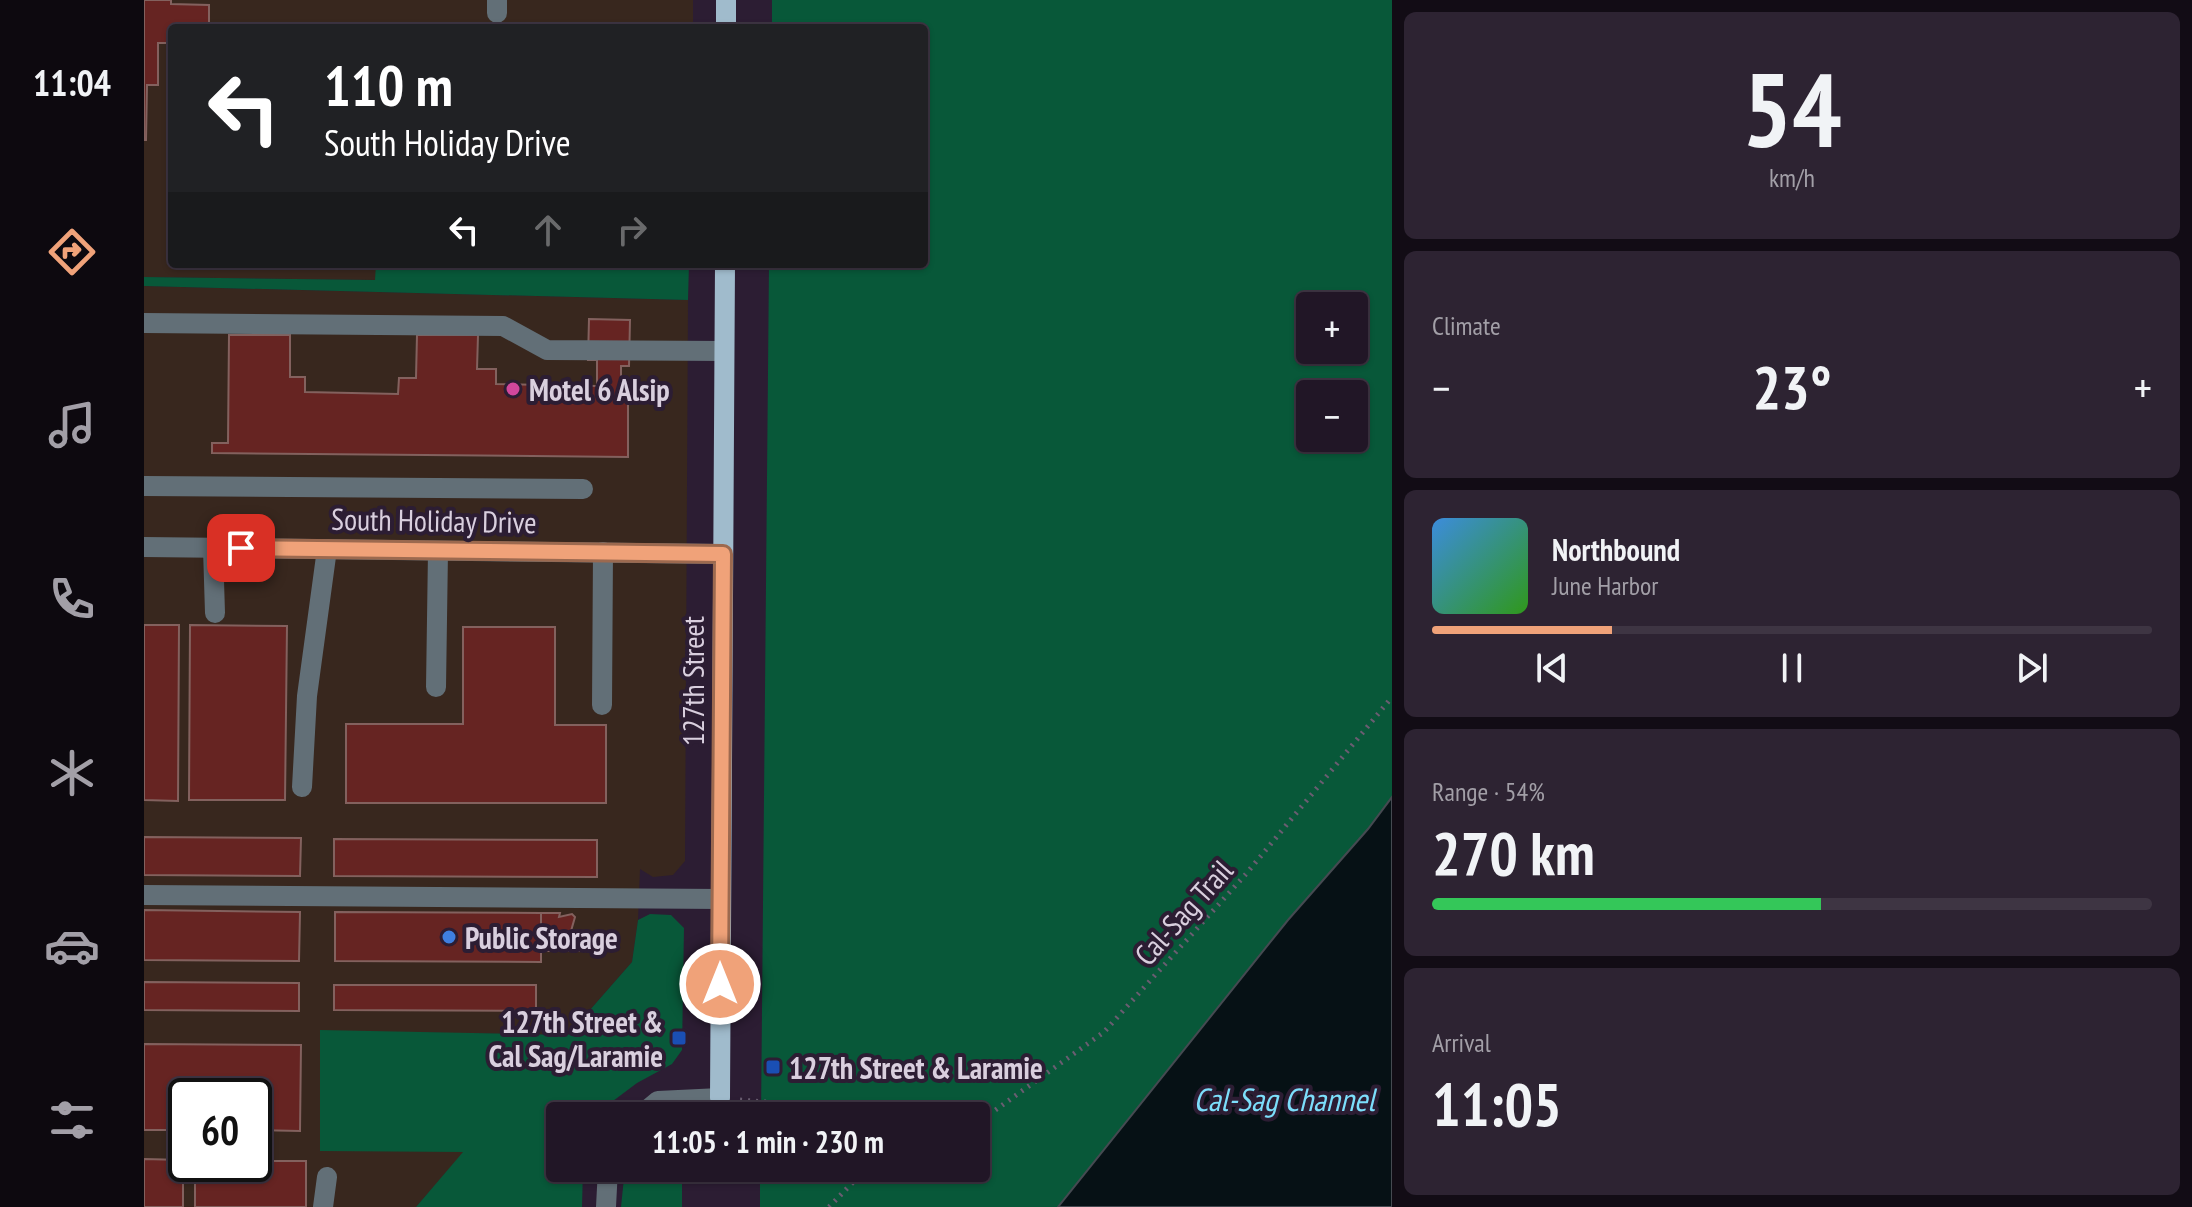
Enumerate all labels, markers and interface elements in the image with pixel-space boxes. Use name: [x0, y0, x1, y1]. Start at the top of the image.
text: 54: [1742, 41, 1842, 176]
text: 110 m: [324, 49, 453, 121]
icon: left: [192, 56, 296, 160]
text: 11:04: [33, 59, 111, 106]
text: South Holiday Drive: [324, 119, 571, 166]
text: km/h: [1769, 161, 1815, 194]
icon: left: [442, 208, 486, 252]
icon: ahead: [526, 208, 570, 252]
icon: right: [610, 208, 654, 252]
icon: directions: [44, 224, 100, 280]
map controls: [1296, 292, 1368, 452]
button: +: [1296, 292, 1368, 364]
text: Climate: [1432, 309, 1501, 342]
text: 23°: [1752, 348, 1832, 426]
text: −: [1432, 359, 1450, 416]
text: +: [2134, 359, 2152, 416]
place label: Motel 6 Alsip: [529, 370, 670, 409]
marker: Motel 6 Alsip: [504, 380, 522, 398]
button: −: [1296, 380, 1368, 452]
icon: music: [44, 397, 100, 453]
street label: South Holiday Drive: [331, 499, 537, 541]
pin: [207, 514, 275, 582]
icon: arrive: [219, 526, 263, 570]
text: Northbound: [1552, 530, 1680, 569]
text: June Harbor: [1552, 569, 1658, 602]
icon: phone: [44, 571, 100, 627]
street label: 127th Street: [673, 615, 712, 746]
icon: previous: [1530, 646, 1574, 690]
icon: pause: [1770, 646, 1814, 690]
icon: next: [2010, 646, 2054, 690]
icon: climate: [44, 745, 100, 801]
text: Range · 54%: [1432, 775, 1545, 808]
text: 270 km: [1432, 814, 1595, 892]
street label: Cal-Sag Trail: [1125, 851, 1241, 973]
icon: car: [44, 918, 100, 974]
place label: Public Storage: [465, 918, 618, 957]
marker: Public Storage: [440, 928, 458, 946]
position arrow: [678, 942, 762, 1026]
place label: 127th Street & Cal Sag/Laramie: [489, 1002, 663, 1075]
text: Arrival: [1432, 1026, 1491, 1059]
marker: 127th Street & Cal Sag/Laramie: [670, 1029, 688, 1047]
place label: 127th Street & Laramie: [789, 1048, 1043, 1087]
marker: 127th Street & Laramie: [764, 1058, 782, 1076]
text: 11:05: [1432, 1065, 1562, 1143]
speed limit sign: 60: [168, 1078, 272, 1182]
water label: Cal-Sag Channel: [1193, 1078, 1377, 1120]
icon: filters: [44, 1092, 100, 1148]
text: 11:05 · 1 min · 230 m: [652, 1122, 884, 1161]

